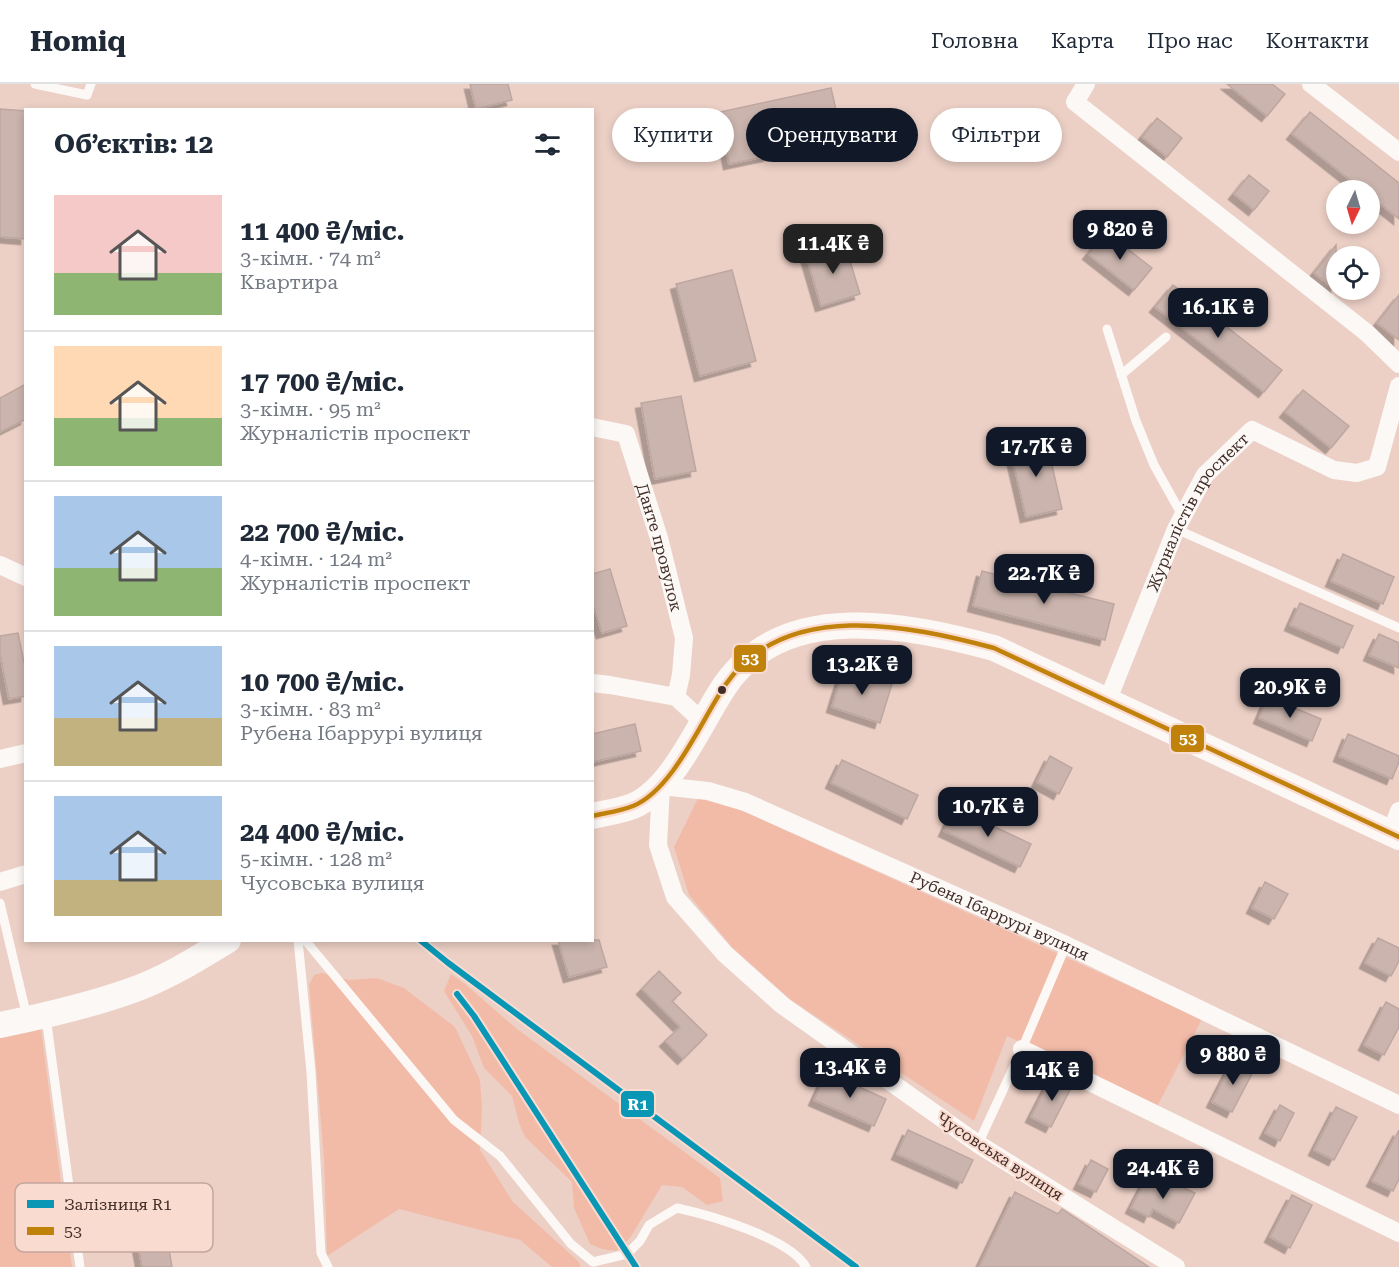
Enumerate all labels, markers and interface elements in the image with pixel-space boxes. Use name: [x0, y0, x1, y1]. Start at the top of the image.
text: Homiq: [30, 25, 126, 58]
text: Головна: [931, 29, 1018, 53]
text: Карта: [1051, 29, 1114, 53]
text: Про нас: [1147, 29, 1233, 53]
text: Контакти: [1266, 29, 1369, 53]
chip: Купити: [612, 108, 734, 162]
chip: Орендувати: [746, 108, 918, 162]
chip: Фільтри: [930, 108, 1062, 162]
icon: filters: [531, 128, 564, 161]
text: Об’єктів: 12: [54, 129, 213, 159]
north arrow: [1326, 180, 1380, 234]
map controls: [1326, 180, 1380, 300]
pin: 9 820 ₴: [1065, 210, 1175, 261]
text: 11 400 ₴/міс.: [240, 216, 405, 246]
text: 9 820 ₴: [1087, 217, 1153, 241]
icon: home: [102, 219, 174, 291]
pin: 11.4K ₴: [778, 224, 888, 275]
text: 11.4K ₴: [797, 231, 869, 255]
text: 3-кімн. · 74 m²: [240, 246, 381, 270]
button: locate: [1326, 246, 1380, 300]
text: Квартира: [240, 270, 338, 294]
pin: 16.1K ₴: [1163, 288, 1273, 339]
text: 16.1K ₴: [1182, 295, 1254, 319]
text: 17 700 ₴/міс.: [240, 367, 405, 397]
icon: home: [102, 370, 174, 442]
text: 3-кімн. · 95 m²: [240, 397, 381, 421]
text: Журналістів проспект: [240, 421, 471, 445]
pin: 17.7K ₴: [981, 427, 1091, 478]
street label: Журналістів проспект: [1143, 429, 1253, 595]
text: 17.7K ₴: [1000, 434, 1072, 458]
street label: Данте провулок: [632, 481, 686, 614]
text: 22 700 ₴/міс.: [240, 517, 405, 547]
icon: home: [102, 520, 174, 592]
text: 4-кімн. · 124 m²: [240, 547, 392, 571]
pin: 22.7K ₴: [989, 554, 1099, 605]
text: 22.7K ₴: [1008, 561, 1080, 585]
text: Журналістів проспект: [240, 571, 471, 595]
line badge: 53: [733, 644, 767, 673]
pin: 13.2K ₴: [807, 645, 917, 696]
text: 53: [741, 649, 759, 668]
text: 13.2K ₴: [826, 652, 898, 676]
text: 10 700 ₴/міс.: [240, 667, 405, 697]
pin: 20.9K ₴: [1235, 668, 1345, 719]
icon: home: [102, 670, 174, 742]
text: 20.9K ₴: [1254, 675, 1326, 699]
unlabelled marker: [716, 684, 728, 696]
text: 3-кімн. · 83 m²: [240, 697, 381, 721]
text: Рубена Ібаррурі вулиця: [240, 721, 483, 745]
line badge: 53: [1170, 724, 1205, 753]
text: 53: [1179, 729, 1197, 748]
pin: 10.7K ₴: [933, 787, 1043, 838]
text: 10.7K ₴: [952, 794, 1024, 818]
text: 24 400 ₴/міс.: [240, 817, 405, 847]
icon: home: [102, 820, 174, 892]
text: 5-кімн. · 128 m²: [240, 847, 392, 871]
street label: Рубена Ібаррурі вулиця: [907, 868, 1092, 965]
text: Чусовська вулиця: [240, 871, 424, 895]
pin: 9 880 ₴: [1178, 1035, 1288, 1086]
text: 9 880 ₴: [1200, 1042, 1266, 1066]
pin: 13.4K ₴: [795, 1048, 905, 1099]
pin: 14K ₴: [1010, 1051, 1094, 1102]
text: 13.4K ₴: [814, 1055, 886, 1079]
text: 14K ₴: [1025, 1058, 1079, 1082]
line badge: R1: [620, 1090, 655, 1118]
text: R1: [628, 1095, 648, 1114]
street label: Чусовська вулиця: [933, 1108, 1067, 1205]
pin: 24.4K ₴: [1108, 1149, 1218, 1200]
text: 24.4K ₴: [1127, 1156, 1199, 1180]
legend: [15, 1183, 213, 1252]
text: Залізниця R1: [64, 1195, 172, 1214]
text: 53: [64, 1222, 82, 1241]

